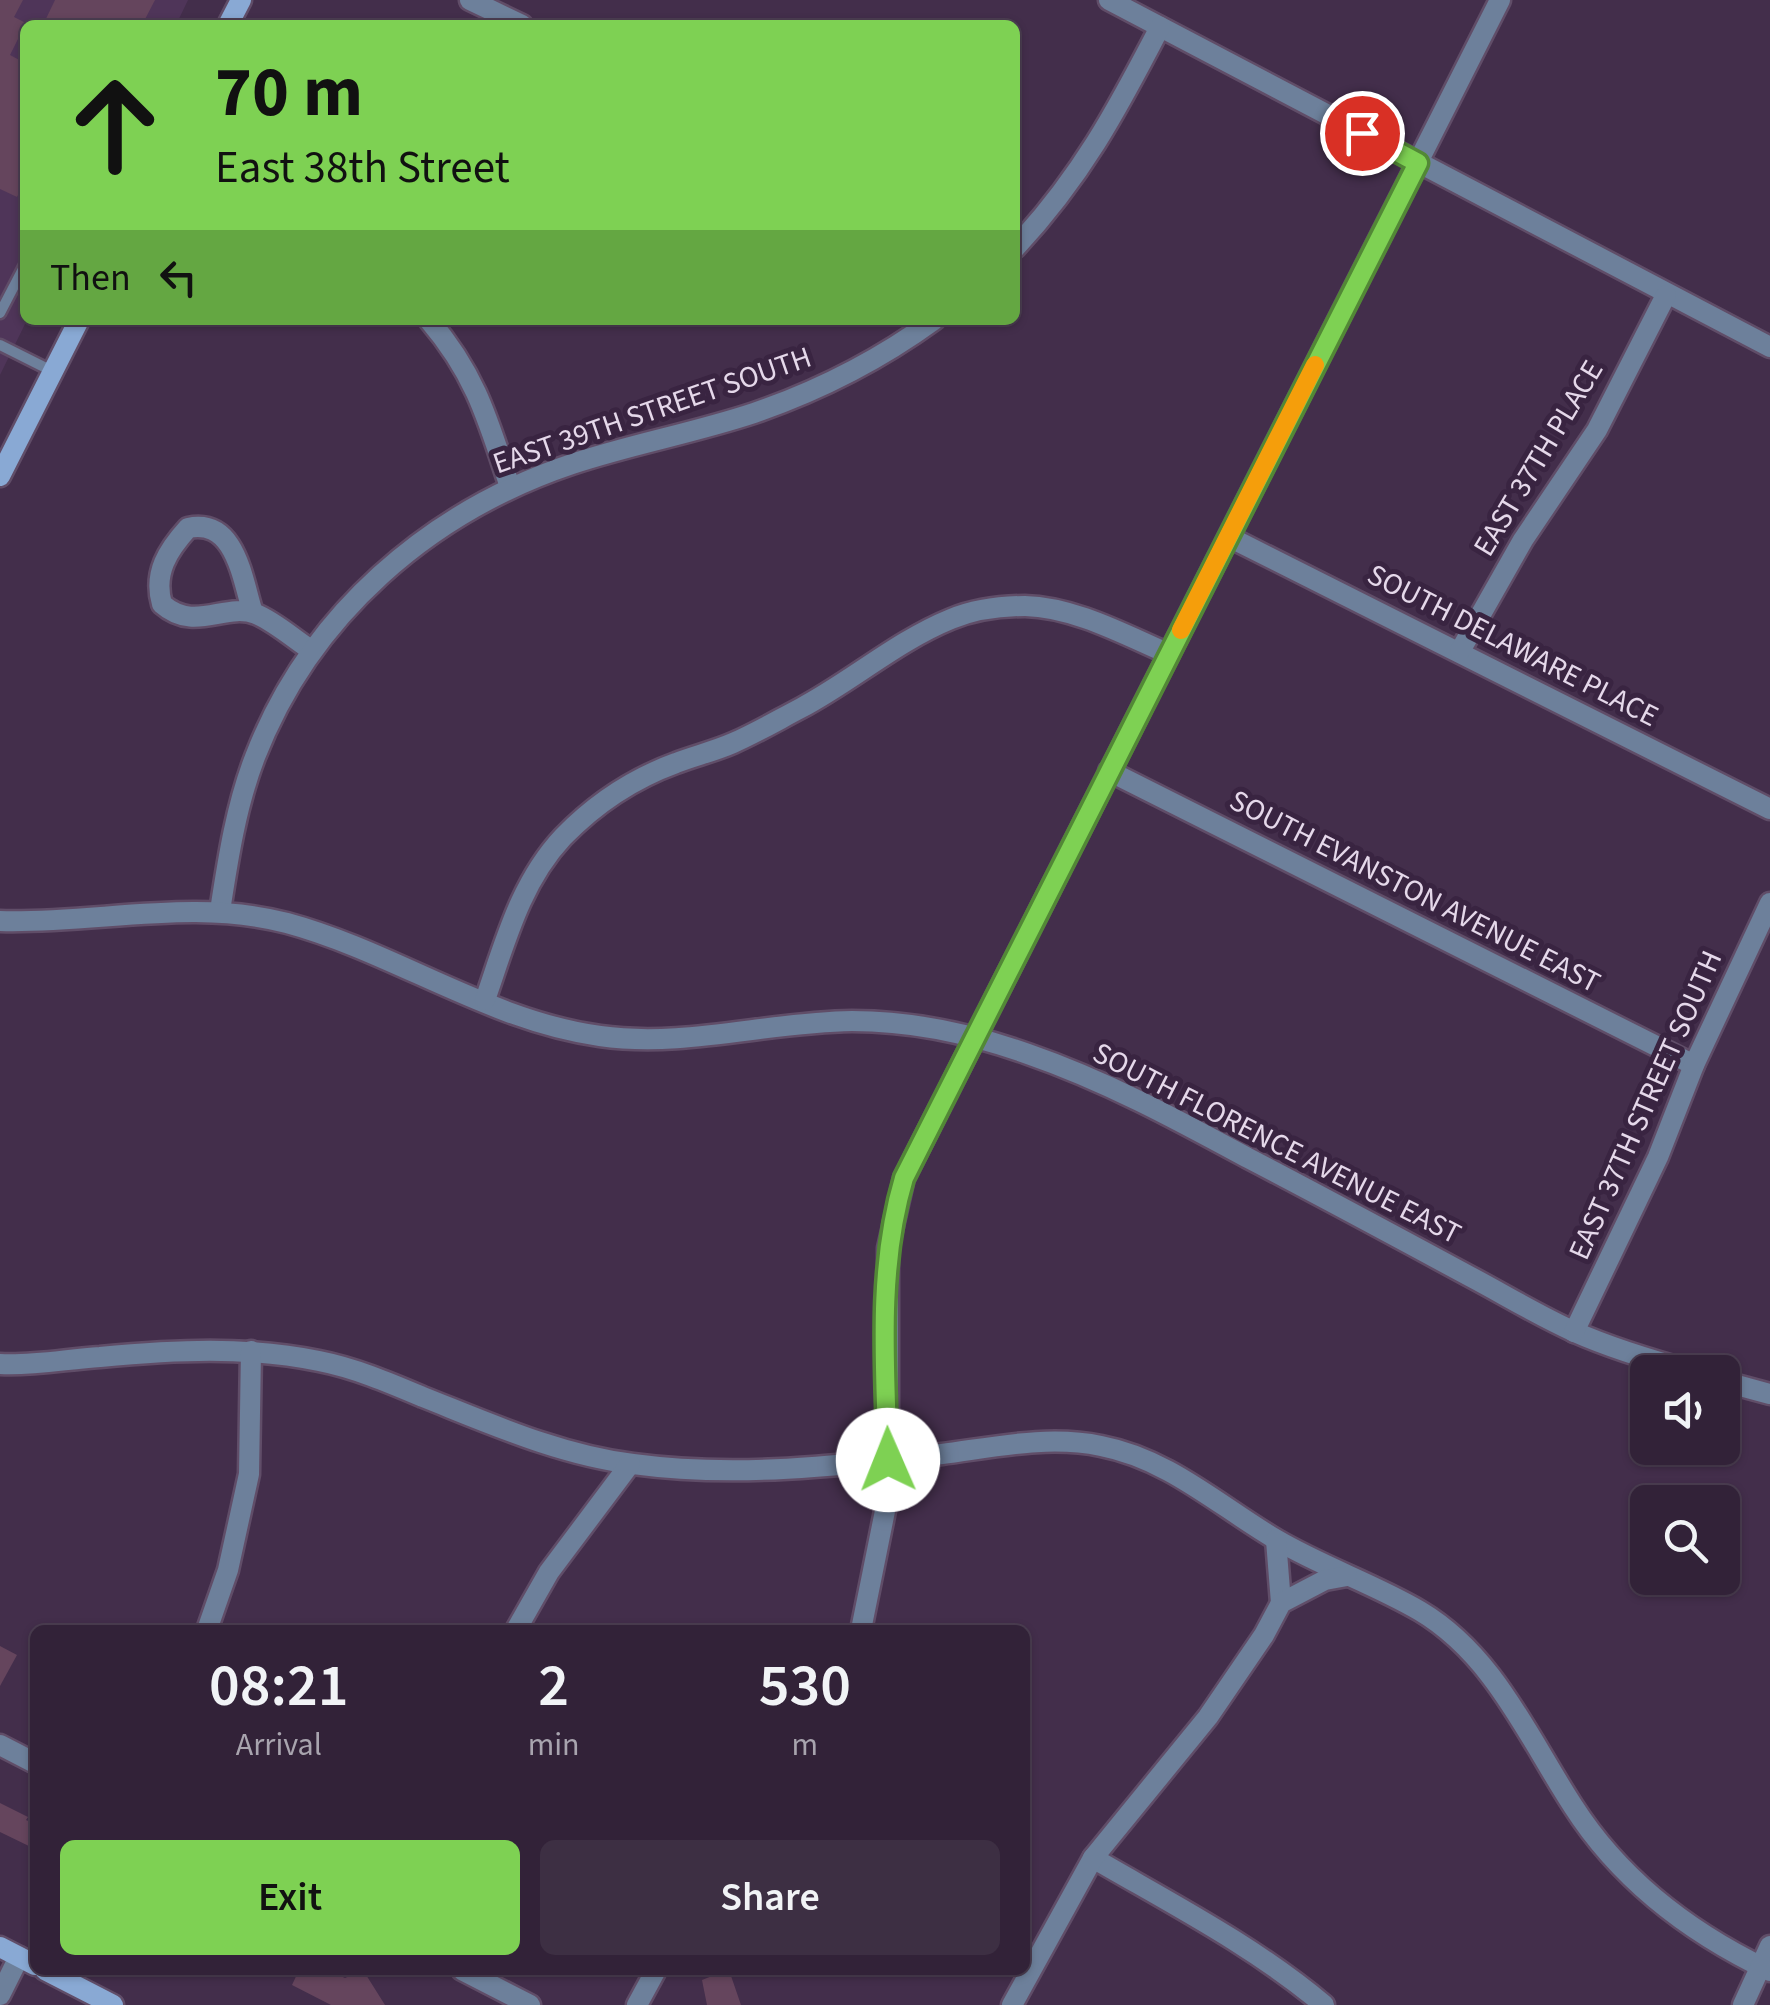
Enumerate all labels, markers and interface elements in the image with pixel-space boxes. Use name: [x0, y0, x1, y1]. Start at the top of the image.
text: 70 m: [215, 43, 363, 143]
icon: ahead: [50, 60, 180, 190]
pin: [1320, 91, 1405, 176]
icon: arrive: [1335, 106, 1390, 161]
text: East 38th Street: [215, 136, 510, 200]
icon: left: [151, 250, 206, 305]
text: Then: [50, 251, 131, 305]
street label: EAST 39TH STREET SOUTH: [487, 336, 817, 485]
street label: EAST 37TH PLACE: [1463, 352, 1614, 564]
street label: SOUTH DELAWARE PLACE: [1360, 553, 1666, 738]
street label: SOUTH EVANSTON AVENUE EAST: [1222, 779, 1608, 1004]
street label: EAST 37TH STREET SOUTH: [1558, 944, 1733, 1267]
street label: SOUTH FLORENCE AVENUE EAST: [1085, 1032, 1468, 1255]
map controls: [1630, 1355, 1740, 1595]
button: sound: [1630, 1355, 1740, 1465]
position arrow: [836, 1408, 940, 1512]
button: search: [1630, 1485, 1740, 1595]
text: 08:21: [209, 1644, 349, 1729]
text: 2: [538, 1644, 569, 1729]
text: 530: [759, 1644, 851, 1729]
text: Arrival: [236, 1722, 322, 1768]
text: min: [528, 1722, 580, 1768]
text: m: [792, 1722, 818, 1768]
button: Exit: [60, 1840, 520, 1955]
button: Share: [540, 1840, 1000, 1955]

